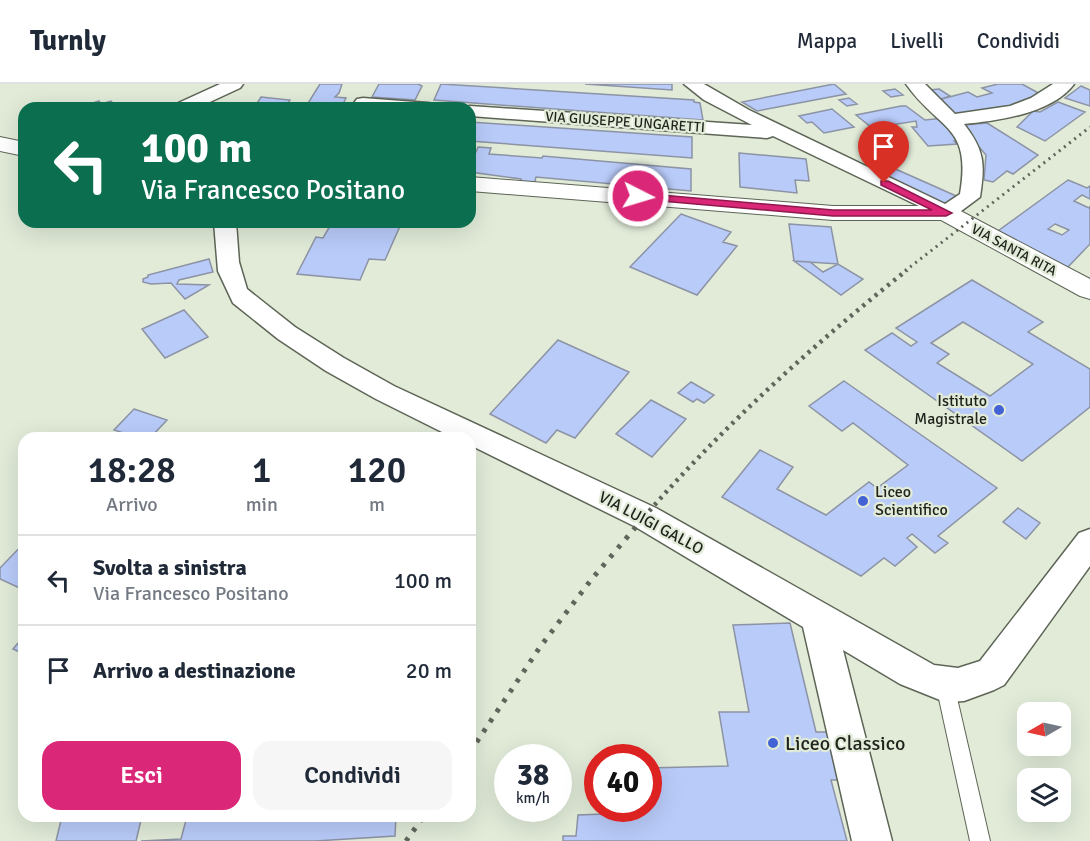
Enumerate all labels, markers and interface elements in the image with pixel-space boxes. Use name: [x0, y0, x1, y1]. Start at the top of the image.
text: Turnly: [30, 24, 106, 58]
text: Mappa: [797, 28, 857, 54]
text: Livelli: [890, 28, 944, 54]
text: Condividi: [977, 28, 1060, 54]
street label: VIA GIUSEPPE UNGARETTI: [545, 108, 705, 136]
pin: [858, 121, 909, 183]
text: 100 m: [141, 123, 252, 174]
icon: left: [42, 126, 120, 204]
icon: arrive: [867, 130, 900, 163]
position arrow: [606, 164, 670, 228]
text: Via Francesco Positano: [141, 174, 405, 207]
street label: VIA SANTA RITA: [968, 220, 1060, 280]
place label: Istituto Magistrale: [914, 391, 987, 429]
marker: Istituto Magistrale: [992, 403, 1006, 417]
text: 18:28: [88, 448, 176, 493]
text: 1: [252, 448, 272, 493]
text: 120: [348, 448, 406, 493]
place label: Liceo Scientifico: [875, 482, 948, 520]
street label: VIA LUIGI GALLO: [595, 487, 707, 559]
text: Arrivo: [106, 492, 158, 517]
text: min: [246, 492, 278, 517]
text: m: [369, 492, 385, 517]
marker: Liceo Scientifico: [856, 494, 870, 508]
text: Svolta a sinistra: [93, 554, 247, 581]
icon: left: [42, 564, 75, 597]
text: 100 m: [394, 567, 452, 594]
text: Via Francesco Positano: [93, 581, 289, 606]
icon: arrive: [42, 654, 75, 687]
text: Arrivo a destinazione: [93, 657, 296, 684]
text: 20 m: [406, 657, 452, 684]
north arrow: [1017, 702, 1071, 756]
map controls: [1017, 702, 1071, 822]
place label: Liceo Classico: [785, 731, 905, 756]
marker: Liceo Classico: [766, 736, 780, 750]
button: Esci: [42, 741, 241, 810]
button: Condividi: [253, 741, 452, 810]
speed limit sign: 40: [584, 744, 662, 822]
text: 38: [517, 757, 549, 794]
button: layers: [1017, 768, 1071, 822]
text: km/h: [516, 789, 550, 807]

